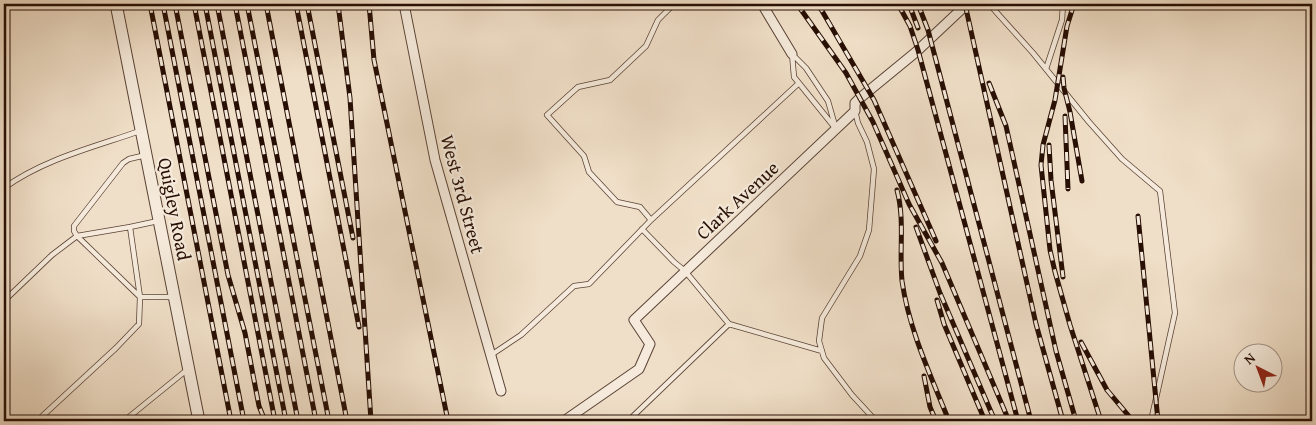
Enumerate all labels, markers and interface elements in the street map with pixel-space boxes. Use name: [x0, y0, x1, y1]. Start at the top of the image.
street label: West 3rd Street: [434, 131, 492, 257]
street label: Clark Avenue: [689, 154, 785, 246]
street label: Quigley Road: [151, 155, 199, 264]
north arrow: [1234, 342, 1284, 392]
text: N: [1239, 347, 1260, 369]

